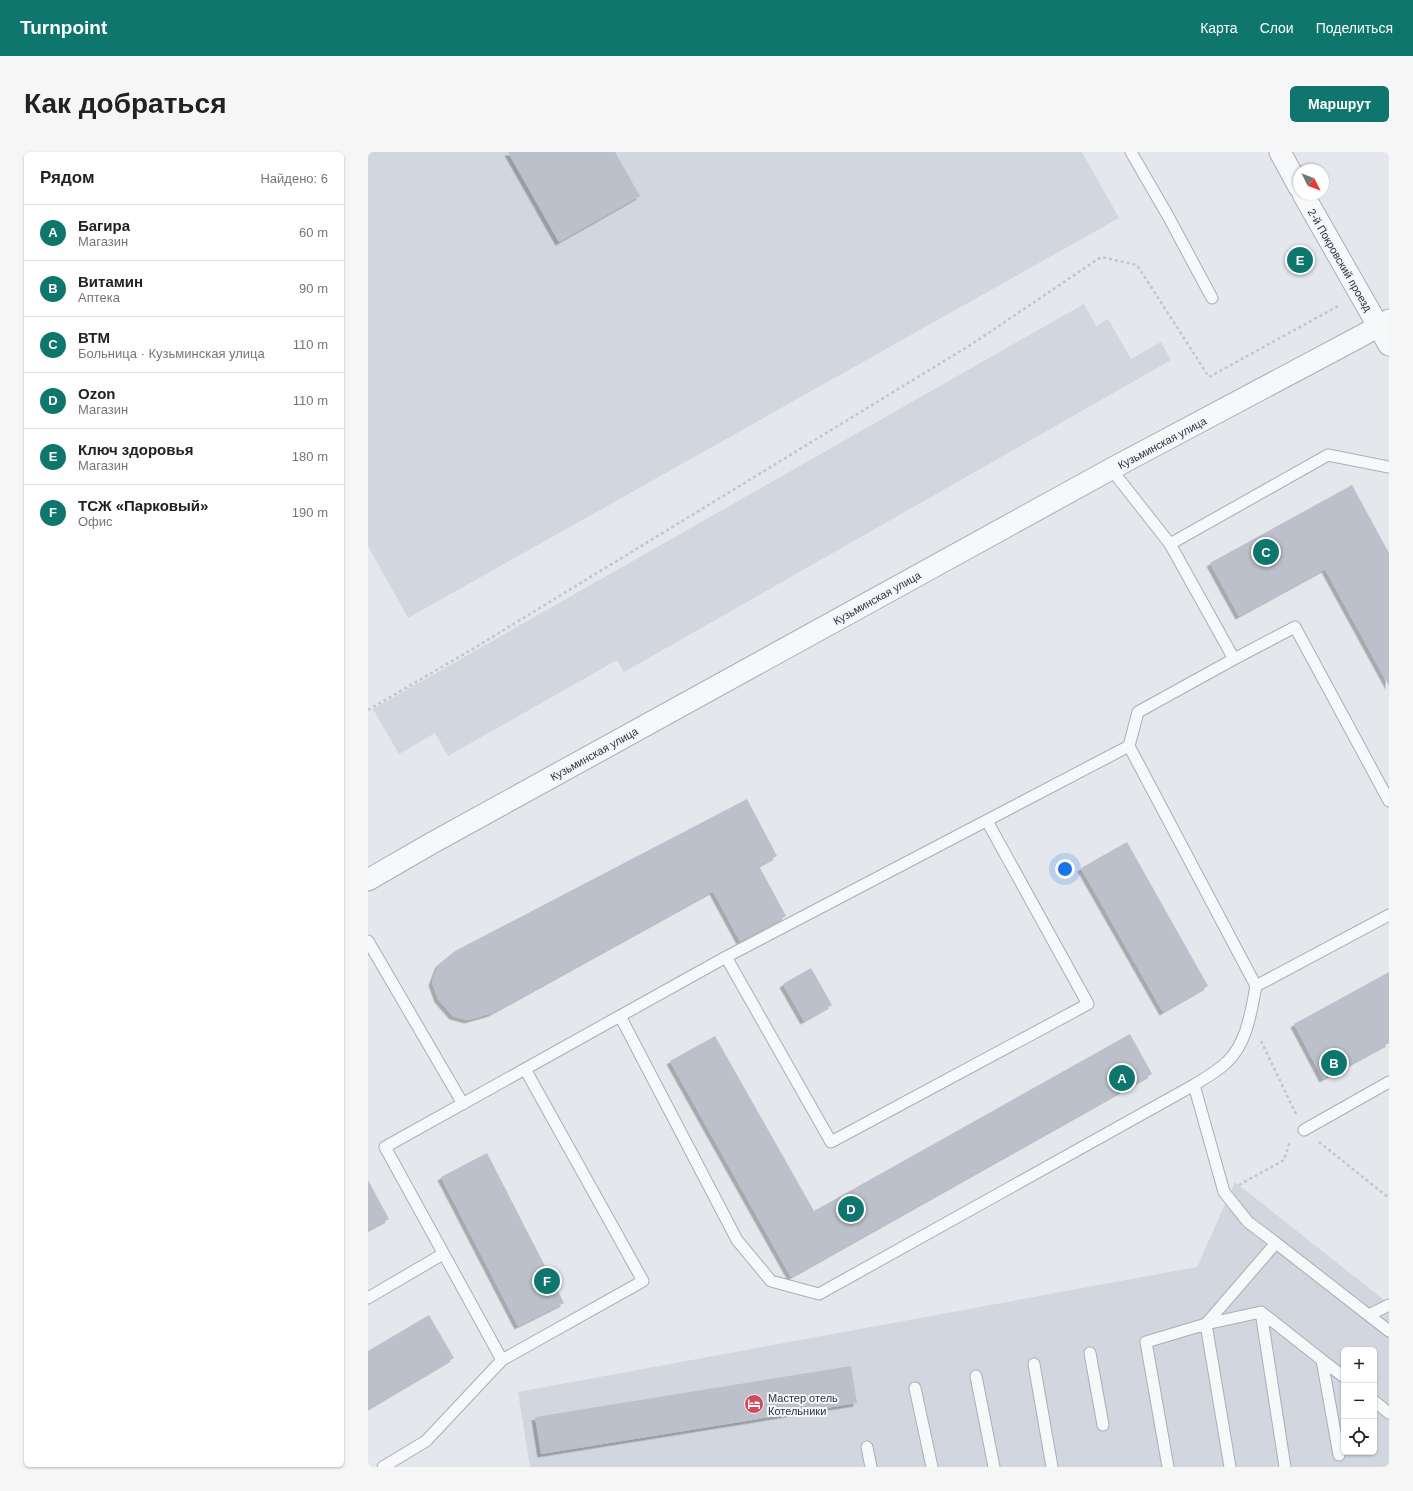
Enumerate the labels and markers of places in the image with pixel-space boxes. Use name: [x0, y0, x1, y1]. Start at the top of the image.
pin: E: [1287, 245, 1313, 275]
pin: C: [1253, 537, 1279, 567]
pin: B: [1321, 1048, 1347, 1078]
pin: A: [1109, 1063, 1135, 1093]
pin: D: [838, 1194, 864, 1224]
pin: F: [534, 1266, 560, 1296]
place label: Мастер отель Котельники: [768, 1392, 838, 1417]
hotel icon: Мастер отель Котельники: [743, 1393, 765, 1415]

